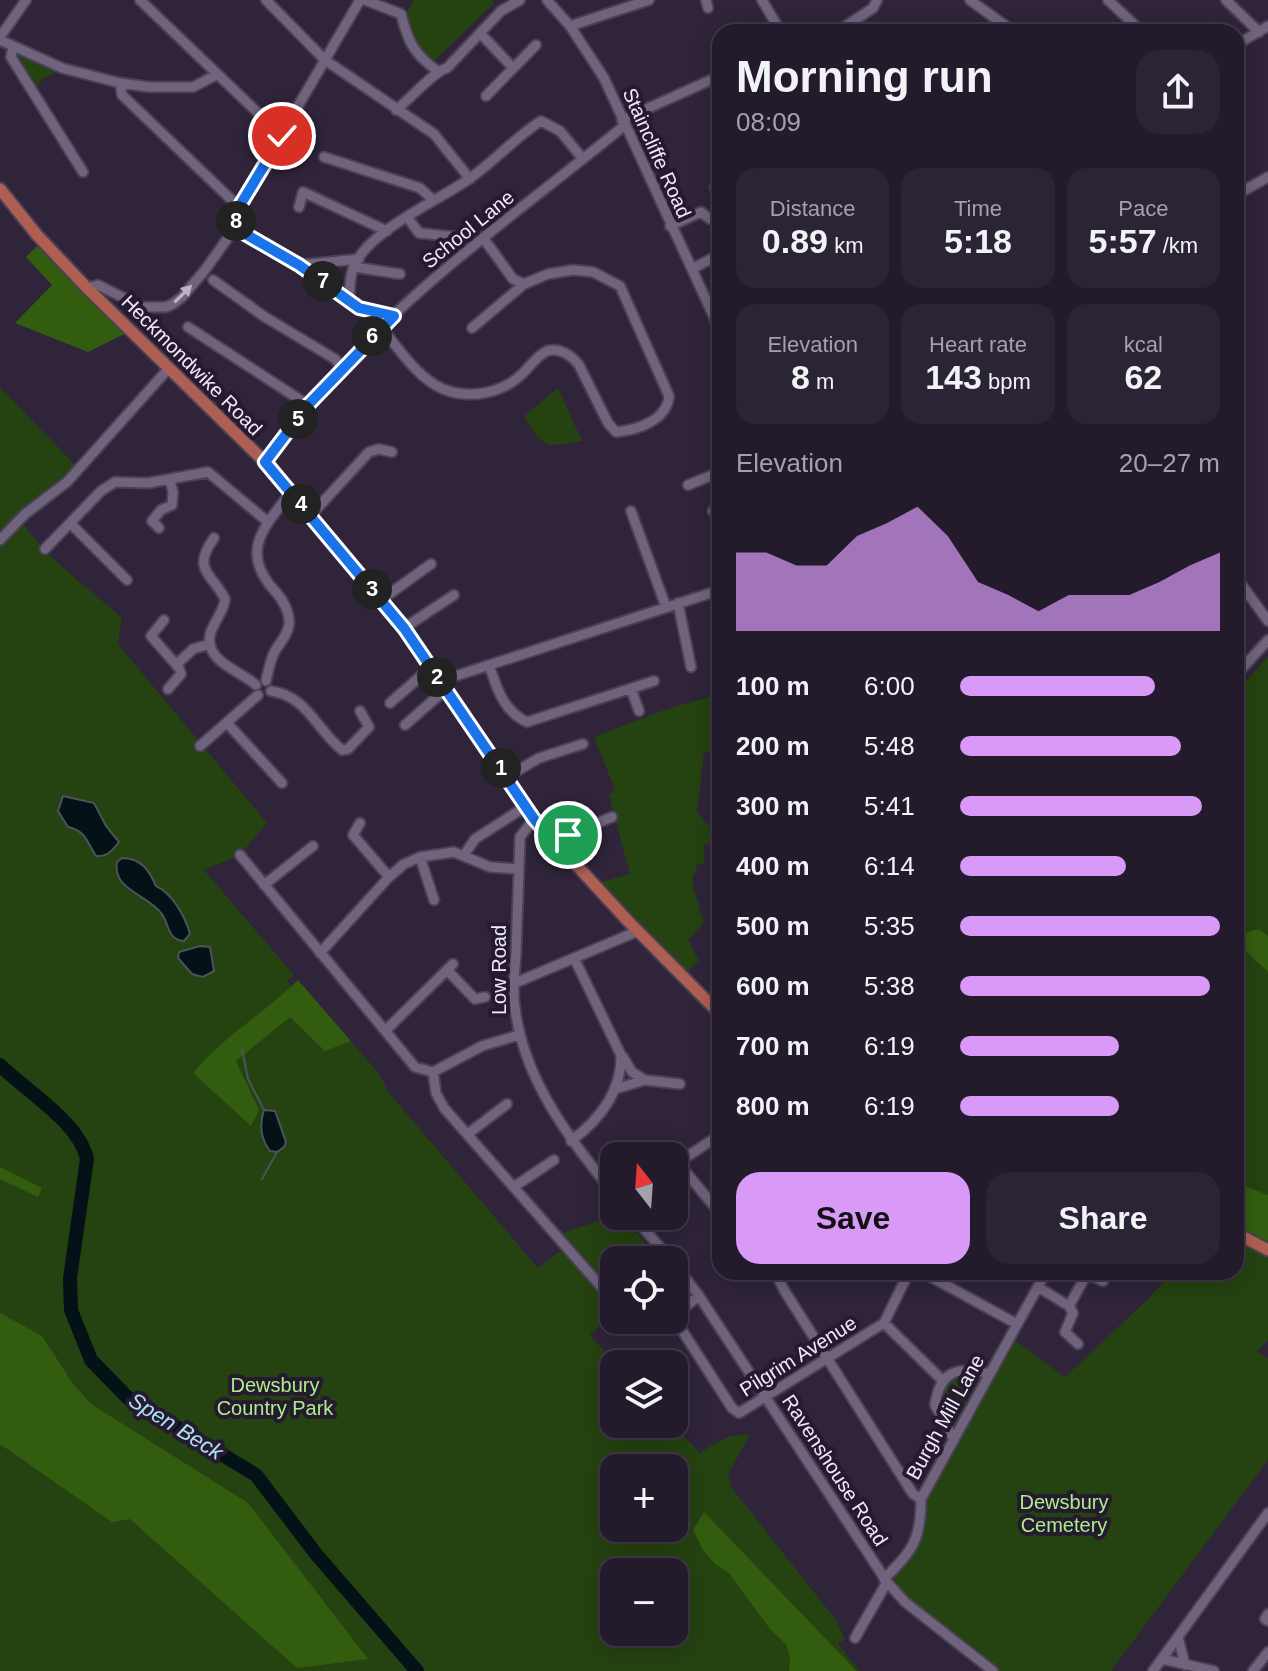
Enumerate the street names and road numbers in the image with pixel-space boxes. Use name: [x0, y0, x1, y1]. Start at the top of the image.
street label: Staincliffe Road: [619, 85, 695, 221]
street label: School Lane: [418, 185, 518, 273]
street label: Heckmondwike Road: [117, 290, 267, 440]
street label: Low Road: [488, 925, 510, 1015]
street label: Pilgrim Avenue: [736, 1311, 860, 1401]
street label: Burgh Mill Lane: [902, 1351, 988, 1483]
street label: Ravenshouse Road: [778, 1390, 892, 1550]

